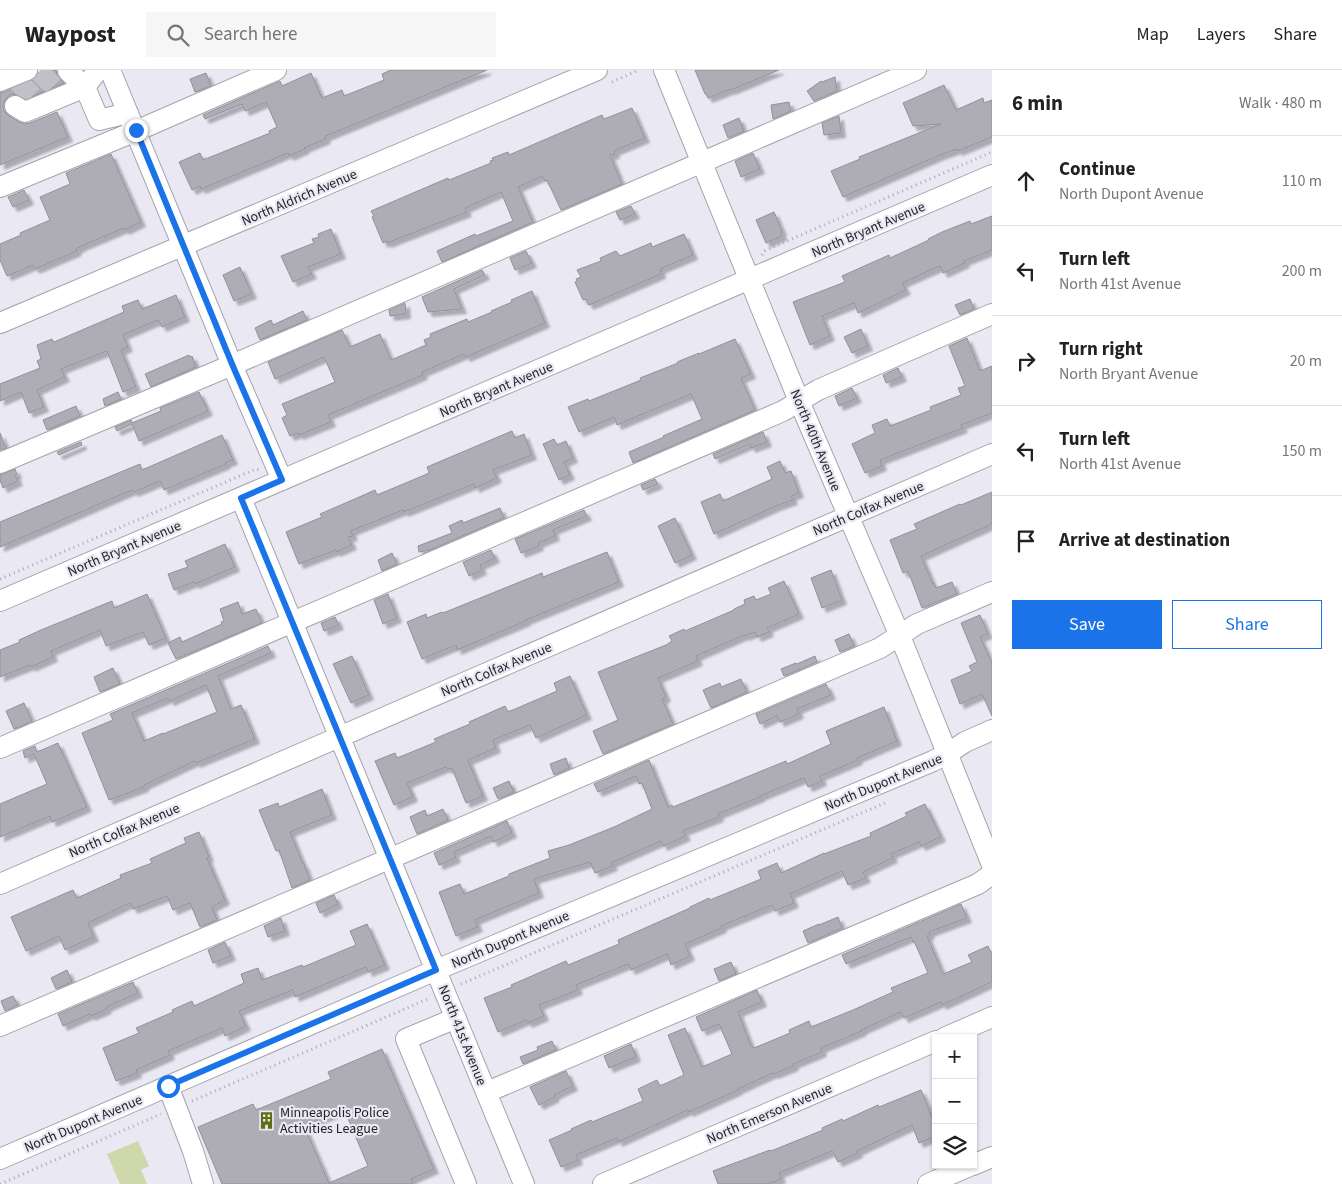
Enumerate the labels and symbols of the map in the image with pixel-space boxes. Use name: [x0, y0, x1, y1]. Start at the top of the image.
route end: [125, 119, 148, 142]
street label: North Aldrich Avenue: [238, 164, 360, 231]
street label: North Bryant Avenue: [808, 197, 928, 263]
street label: North Bryant Avenue: [436, 357, 556, 423]
street label: North 40th Avenue: [785, 386, 846, 494]
street label: North Colfax Avenue: [810, 476, 927, 541]
street label: North Bryant Avenue: [64, 516, 184, 582]
street label: North Colfax Avenue: [438, 637, 555, 702]
street label: North Dupont Avenue: [821, 749, 946, 817]
street label: North Colfax Avenue: [66, 798, 183, 863]
street label: North Dupont Avenue: [448, 906, 573, 974]
street label: North 41st Avenue: [433, 982, 491, 1089]
route start: [157, 1075, 180, 1098]
street label: North Emerson Avenue: [704, 1078, 835, 1149]
street label: North Dupont Avenue: [21, 1090, 146, 1158]
place label: Minneapolis Police Activities League: [280, 1103, 389, 1139]
building icon: Minneapolis Police Activities League: [256, 1110, 276, 1130]

